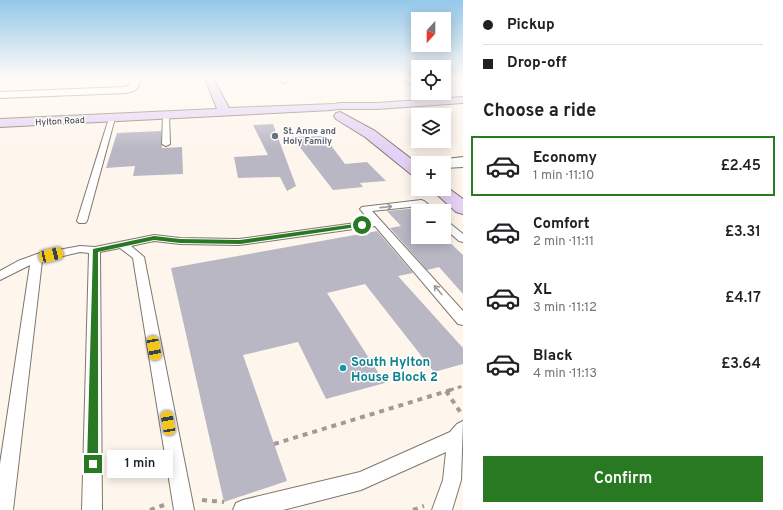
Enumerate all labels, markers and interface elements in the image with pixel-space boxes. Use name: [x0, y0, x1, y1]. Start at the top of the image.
north arrow: [411, 12, 451, 52]
map controls: [411, 12, 451, 244]
text: Pickup: [507, 16, 555, 35]
text: Drop-off: [507, 54, 567, 73]
button: locate: [411, 60, 451, 100]
text: Choose a ride: [483, 100, 596, 123]
button: layers: [411, 108, 451, 148]
street label: Hylton Road: [35, 115, 85, 128]
place label: St. Anne and Holy Family: [283, 126, 336, 147]
marker: St. Anne and Holy Family: [270, 131, 280, 141]
icon: car: [485, 148, 521, 184]
text: Economy: [533, 149, 597, 168]
button: +: [411, 156, 451, 196]
text: £2.45: [721, 157, 761, 176]
text: 1 min · 11:10: [533, 168, 594, 184]
one-way arrow: [379, 203, 392, 210]
button: −: [411, 204, 451, 244]
icon: car: [485, 214, 521, 250]
text: Comfort: [533, 215, 590, 234]
route start: [353, 216, 371, 234]
text: £3.31: [725, 223, 761, 242]
text: 2 min · 11:11: [533, 234, 594, 250]
car: [38, 246, 64, 264]
icon: car: [485, 280, 521, 316]
text: XL: [533, 281, 551, 300]
one-way arrow: [433, 285, 442, 295]
text: £4.17: [725, 289, 761, 308]
text: 3 min · 11:12: [533, 300, 597, 316]
car: [146, 335, 162, 361]
icon: car: [485, 346, 521, 382]
text: Black: [533, 347, 573, 366]
place label: South Hylton House Block 2: [351, 355, 438, 386]
text: £3.64: [721, 355, 761, 374]
marker: South Hylton House Block 2: [338, 363, 348, 373]
text: 4 min · 11:13: [533, 366, 597, 382]
car: [160, 410, 176, 436]
callout: 1 min: [107, 450, 173, 478]
route end: [84, 455, 102, 473]
text: 1 min: [125, 456, 155, 472]
button: Confirm: [483, 456, 763, 502]

